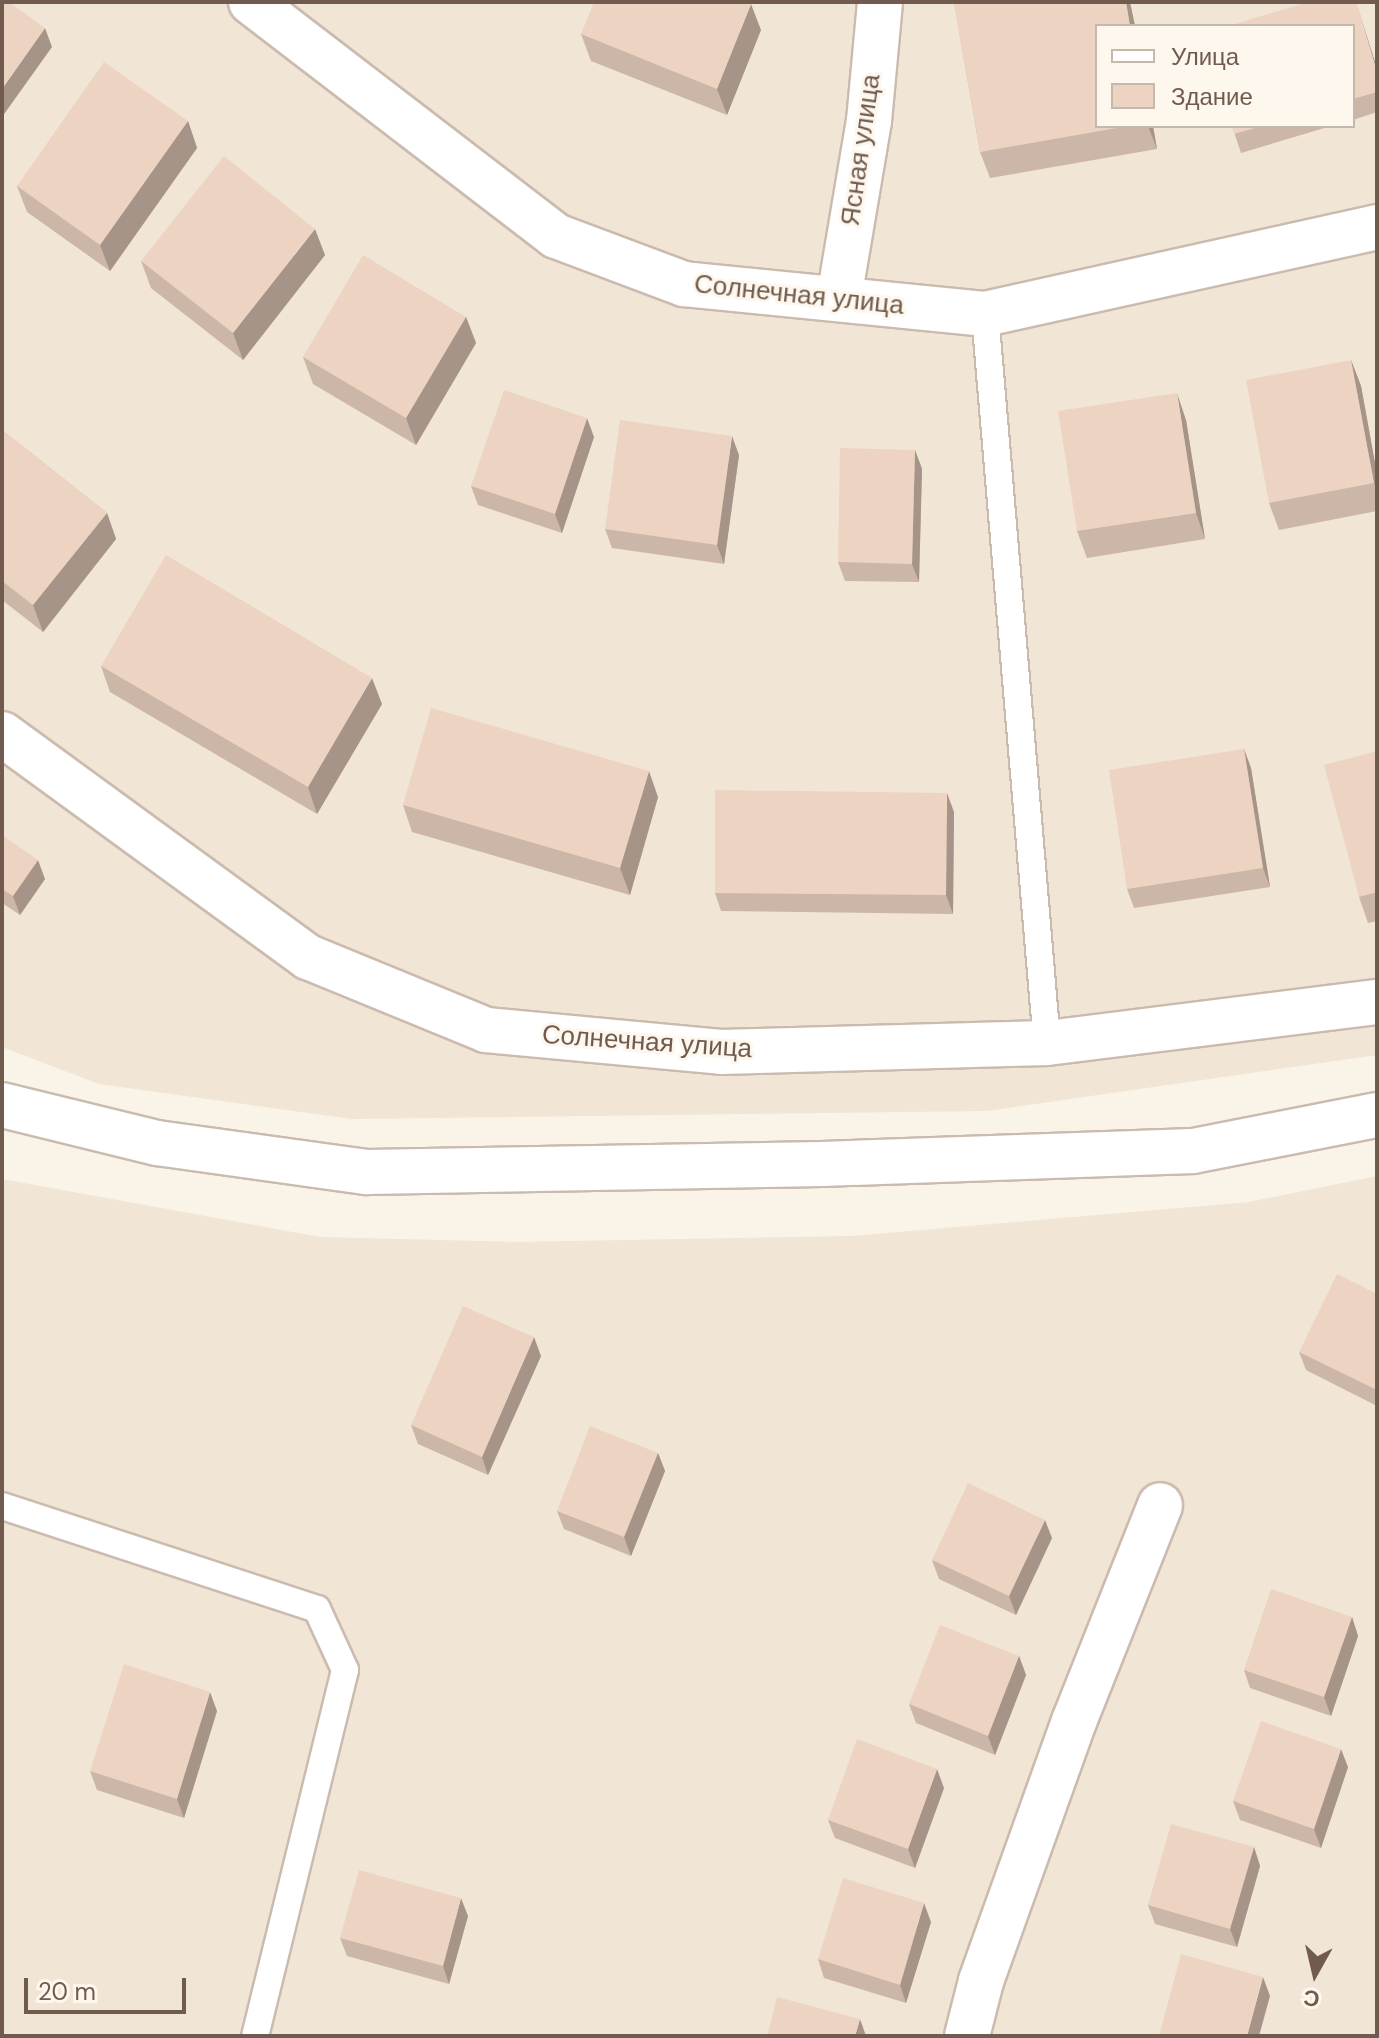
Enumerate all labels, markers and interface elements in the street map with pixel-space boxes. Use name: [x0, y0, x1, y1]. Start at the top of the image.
legend: [1095, 24, 1355, 128]
text: Улица: [1171, 41, 1239, 72]
street label: Ясная улица: [835, 72, 887, 228]
text: Здание: [1171, 81, 1253, 112]
street label: Солнечная улица: [693, 268, 905, 322]
street label: Солнечная улица: [541, 1019, 753, 1065]
north arrow: [1275, 1934, 1355, 2014]
scale bar: [28, 1962, 190, 2012]
text: 20 m: [38, 1976, 96, 2007]
text: С: [1302, 1983, 1321, 2014]

